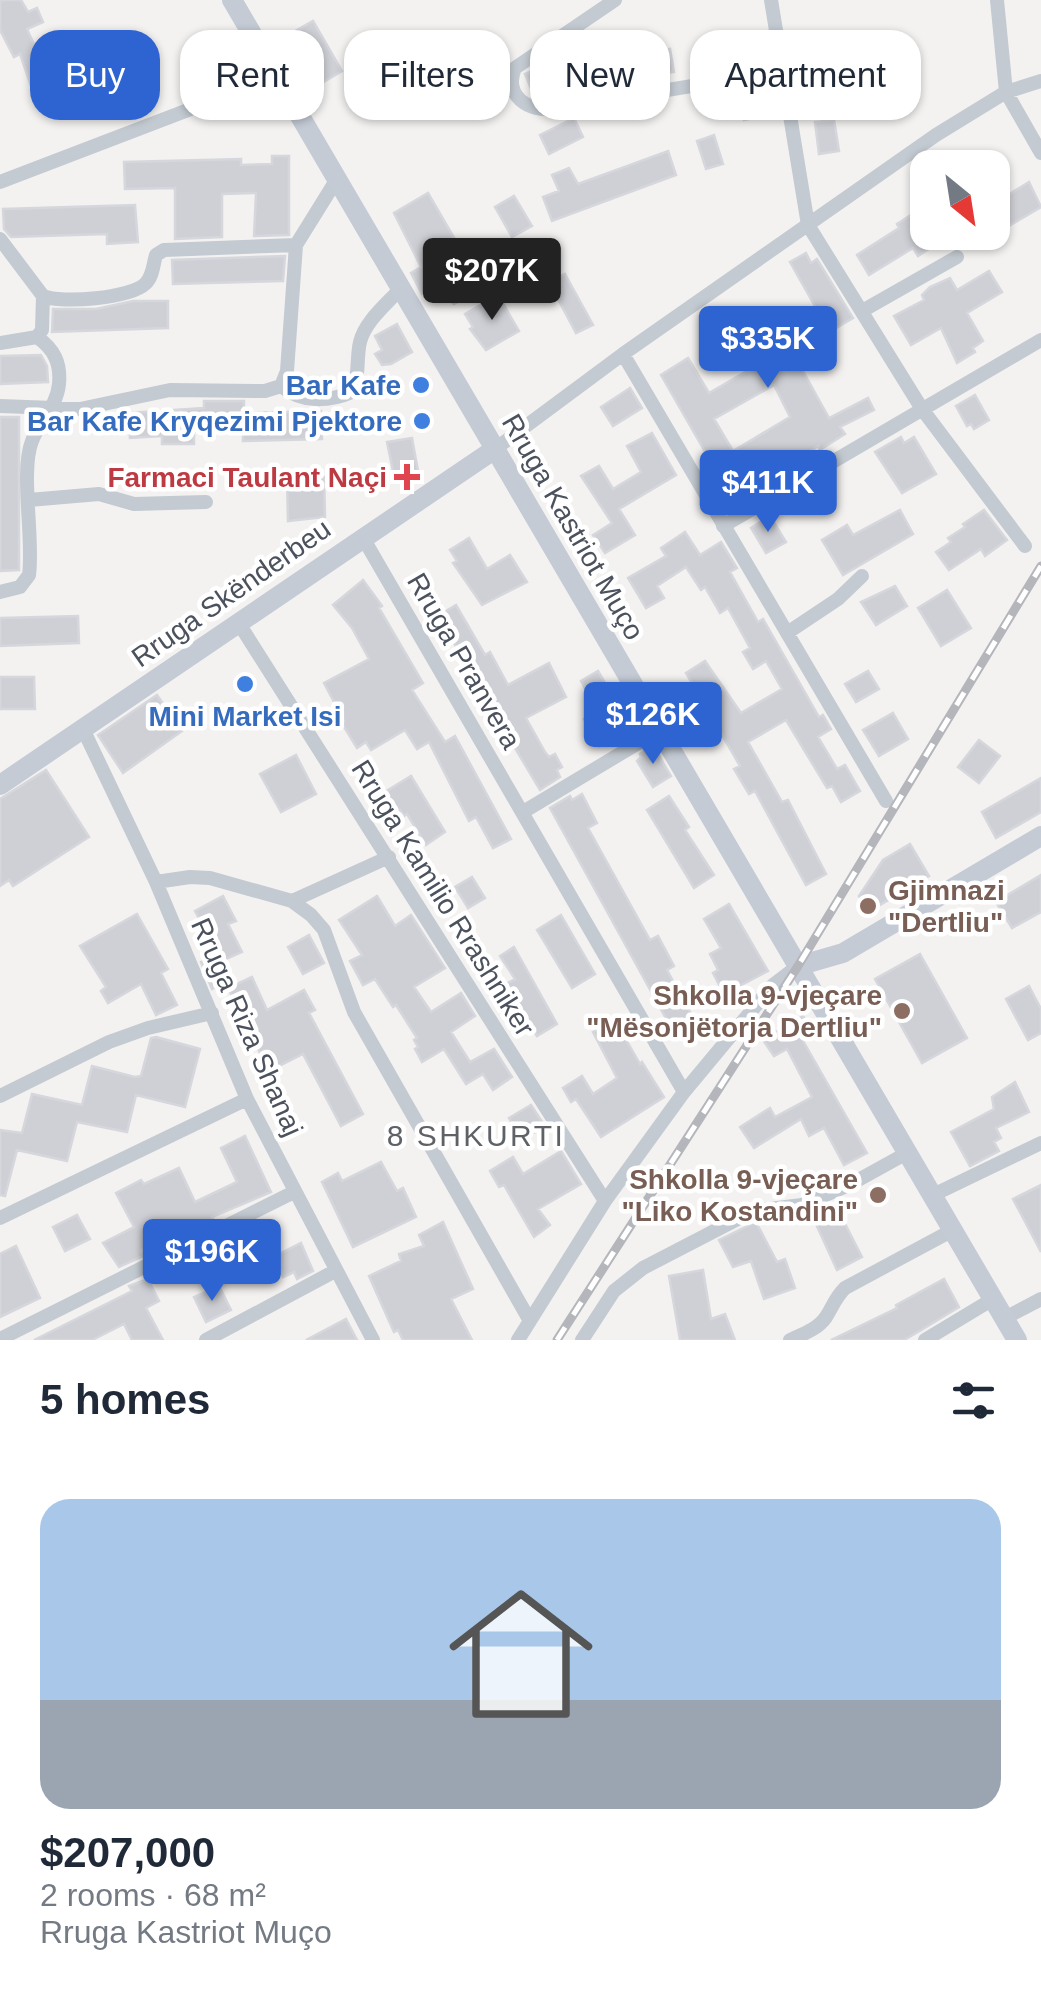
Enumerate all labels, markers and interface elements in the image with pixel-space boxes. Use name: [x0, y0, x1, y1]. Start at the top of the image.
chip: Buy: [30, 30, 160, 120]
chip: Rent: [180, 30, 324, 120]
chip: Filters: [344, 30, 510, 120]
chip: New: [530, 30, 670, 120]
chip: Apartment: [690, 30, 921, 120]
north arrow: [910, 150, 1010, 250]
map controls: [910, 150, 1010, 250]
pin: $207K: [422, 238, 562, 323]
text: $207K: [445, 252, 539, 288]
pin: $335K: [698, 306, 838, 391]
text: $335K: [721, 320, 815, 356]
place label: Bar Kafe: [286, 370, 401, 401]
marker: Bar Kafe: [410, 374, 432, 396]
place label: Bar Kafe Kryqezimi Pjektore: [27, 406, 402, 437]
street label: Rruga Kastriot Muço: [496, 409, 650, 645]
marker: Bar Kafe Kryqezimi Pjektore: [411, 410, 433, 432]
pin: $411K: [698, 450, 838, 535]
place label: Farmaci Taulant Naçi: [107, 462, 387, 493]
text: $411K: [722, 464, 814, 500]
marker: Farmaci Taulant Naçi: [396, 466, 418, 488]
street label: Rruga Skënderbeu: [126, 513, 336, 673]
street label: Rruga Pranvera: [401, 568, 527, 755]
marker: Mini Market Isi: [234, 673, 256, 695]
pin: $126K: [583, 682, 723, 767]
text: $126K: [606, 696, 700, 732]
place label: Mini Market Isi: [149, 701, 341, 732]
street label: Rruga Kamilio Rrashniker: [345, 755, 541, 1041]
place label: Gjimnazi "Dertliu": [888, 875, 1005, 938]
marker: Gjimnazi "Dertliu": [857, 895, 879, 917]
street label: Rruga Riza Shanaj: [185, 913, 309, 1141]
place label: Shkolla 9-vjeçare "Mësonjëtorja Dertliu": [586, 980, 882, 1043]
marker: Shkolla 9-vjeçare "Mësonjëtorja Dertliu": [891, 1000, 913, 1022]
district label: 8 SHKURTI: [387, 1119, 565, 1152]
place label: Shkolla 9-vjeçare "Liko Kostandini": [621, 1164, 858, 1227]
marker: Shkolla 9-vjeçare "Liko Kostandini": [867, 1184, 889, 1206]
pin: $196K: [142, 1219, 282, 1304]
text: $196K: [165, 1233, 259, 1269]
icon: filters: [946, 1373, 1001, 1428]
text: 5 homes: [40, 1376, 210, 1423]
icon: home: [431, 1564, 611, 1744]
text: $207,000: [40, 1829, 215, 1876]
text: 2 rooms · 68 m²: [40, 1877, 266, 1913]
text: Rruga Kastriot Muço: [40, 1914, 332, 1950]

